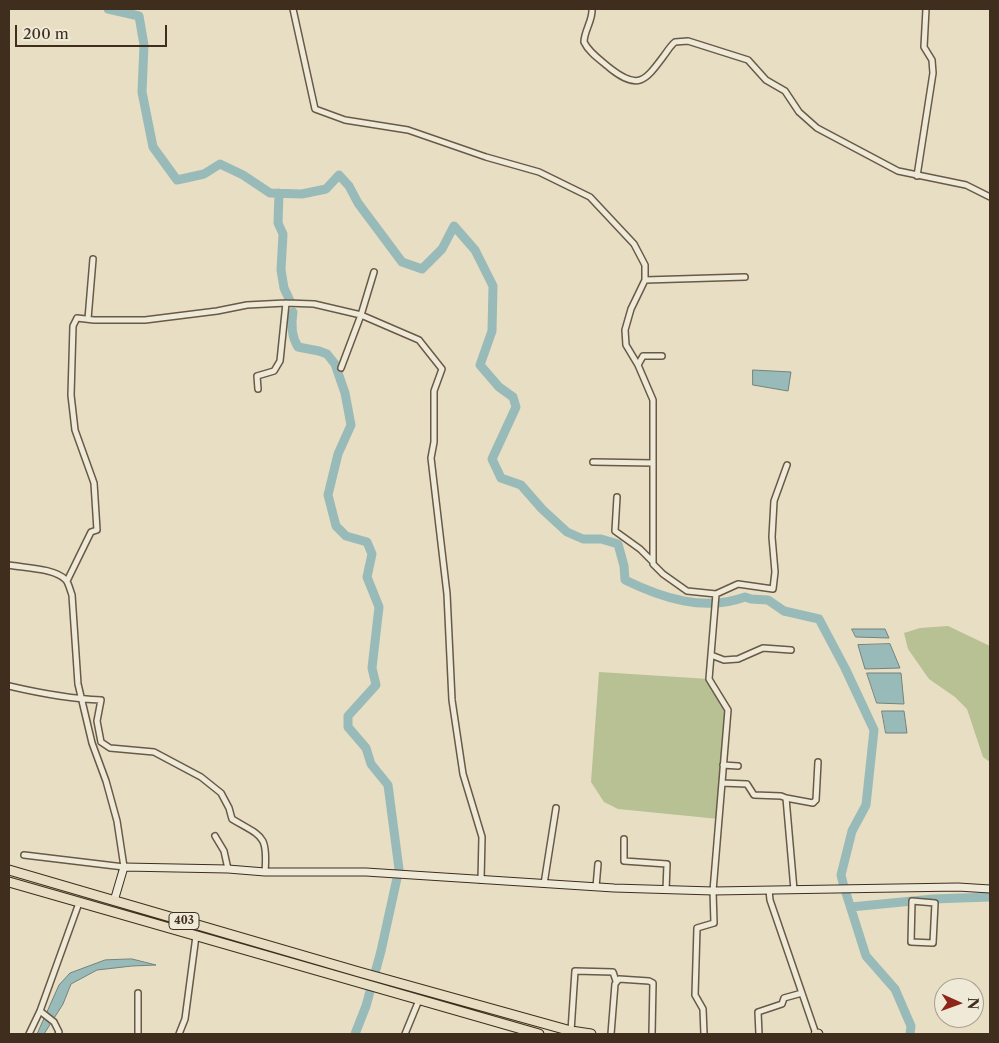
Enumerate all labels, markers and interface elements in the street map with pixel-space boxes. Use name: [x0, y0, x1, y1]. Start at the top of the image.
scale bar: [18, 15, 170, 47]
text: 200 m: [23, 24, 69, 43]
road number: 403: [169, 912, 199, 929]
north arrow: [934, 978, 984, 1028]
text: N: [964, 997, 982, 1010]

